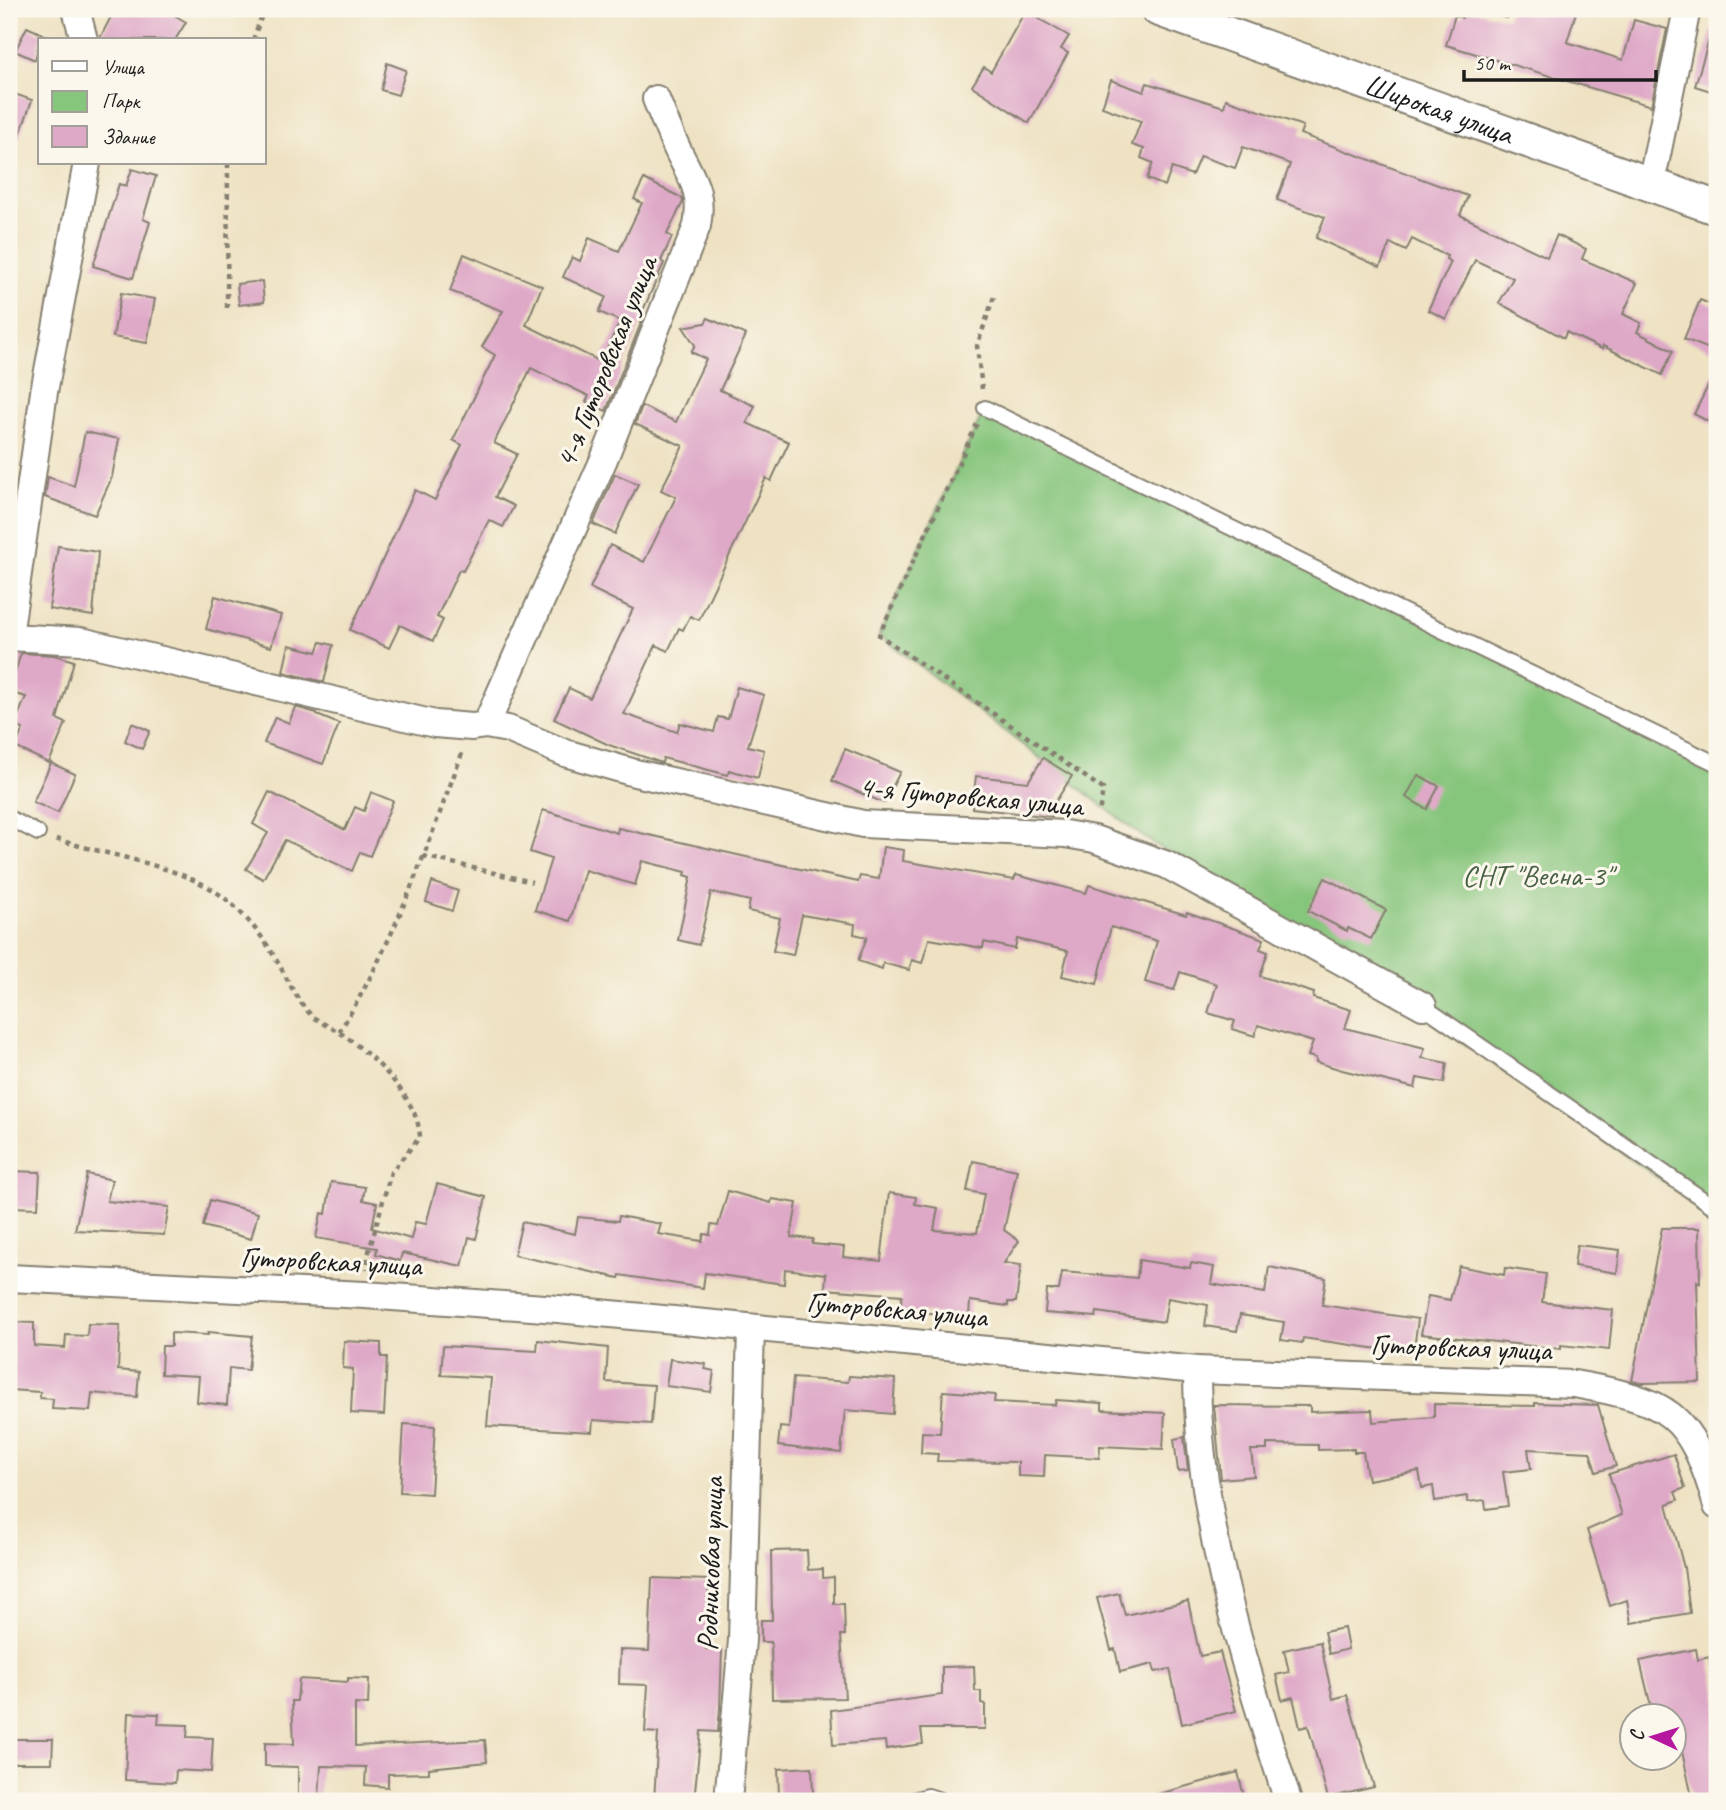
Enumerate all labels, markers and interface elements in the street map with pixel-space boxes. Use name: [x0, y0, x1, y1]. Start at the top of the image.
legend: [38, 38, 266, 164]
scale bar: [1464, 38, 1656, 82]
text: 50 m: [1474, 50, 1512, 76]
text: Улица: [102, 54, 145, 80]
street label: Широкая улица: [1359, 65, 1520, 153]
text: Парк: [102, 88, 142, 114]
text: Здание: [102, 124, 156, 150]
street label: 4-я Гуторовская улица: [546, 248, 667, 473]
street label: 4-я Гуторовская улица: [857, 767, 1087, 825]
park label: СНТ "Весна-3": [1462, 856, 1618, 894]
street label: Гуторовская улица: [240, 1237, 424, 1285]
street label: Гуторовская улица: [805, 1282, 991, 1336]
street label: Гуторовская улица: [1370, 1325, 1554, 1369]
street label: Родниковая улица: [688, 1475, 732, 1652]
north arrow: [1618, 1702, 1688, 1772]
text: С: [1625, 1728, 1650, 1741]

